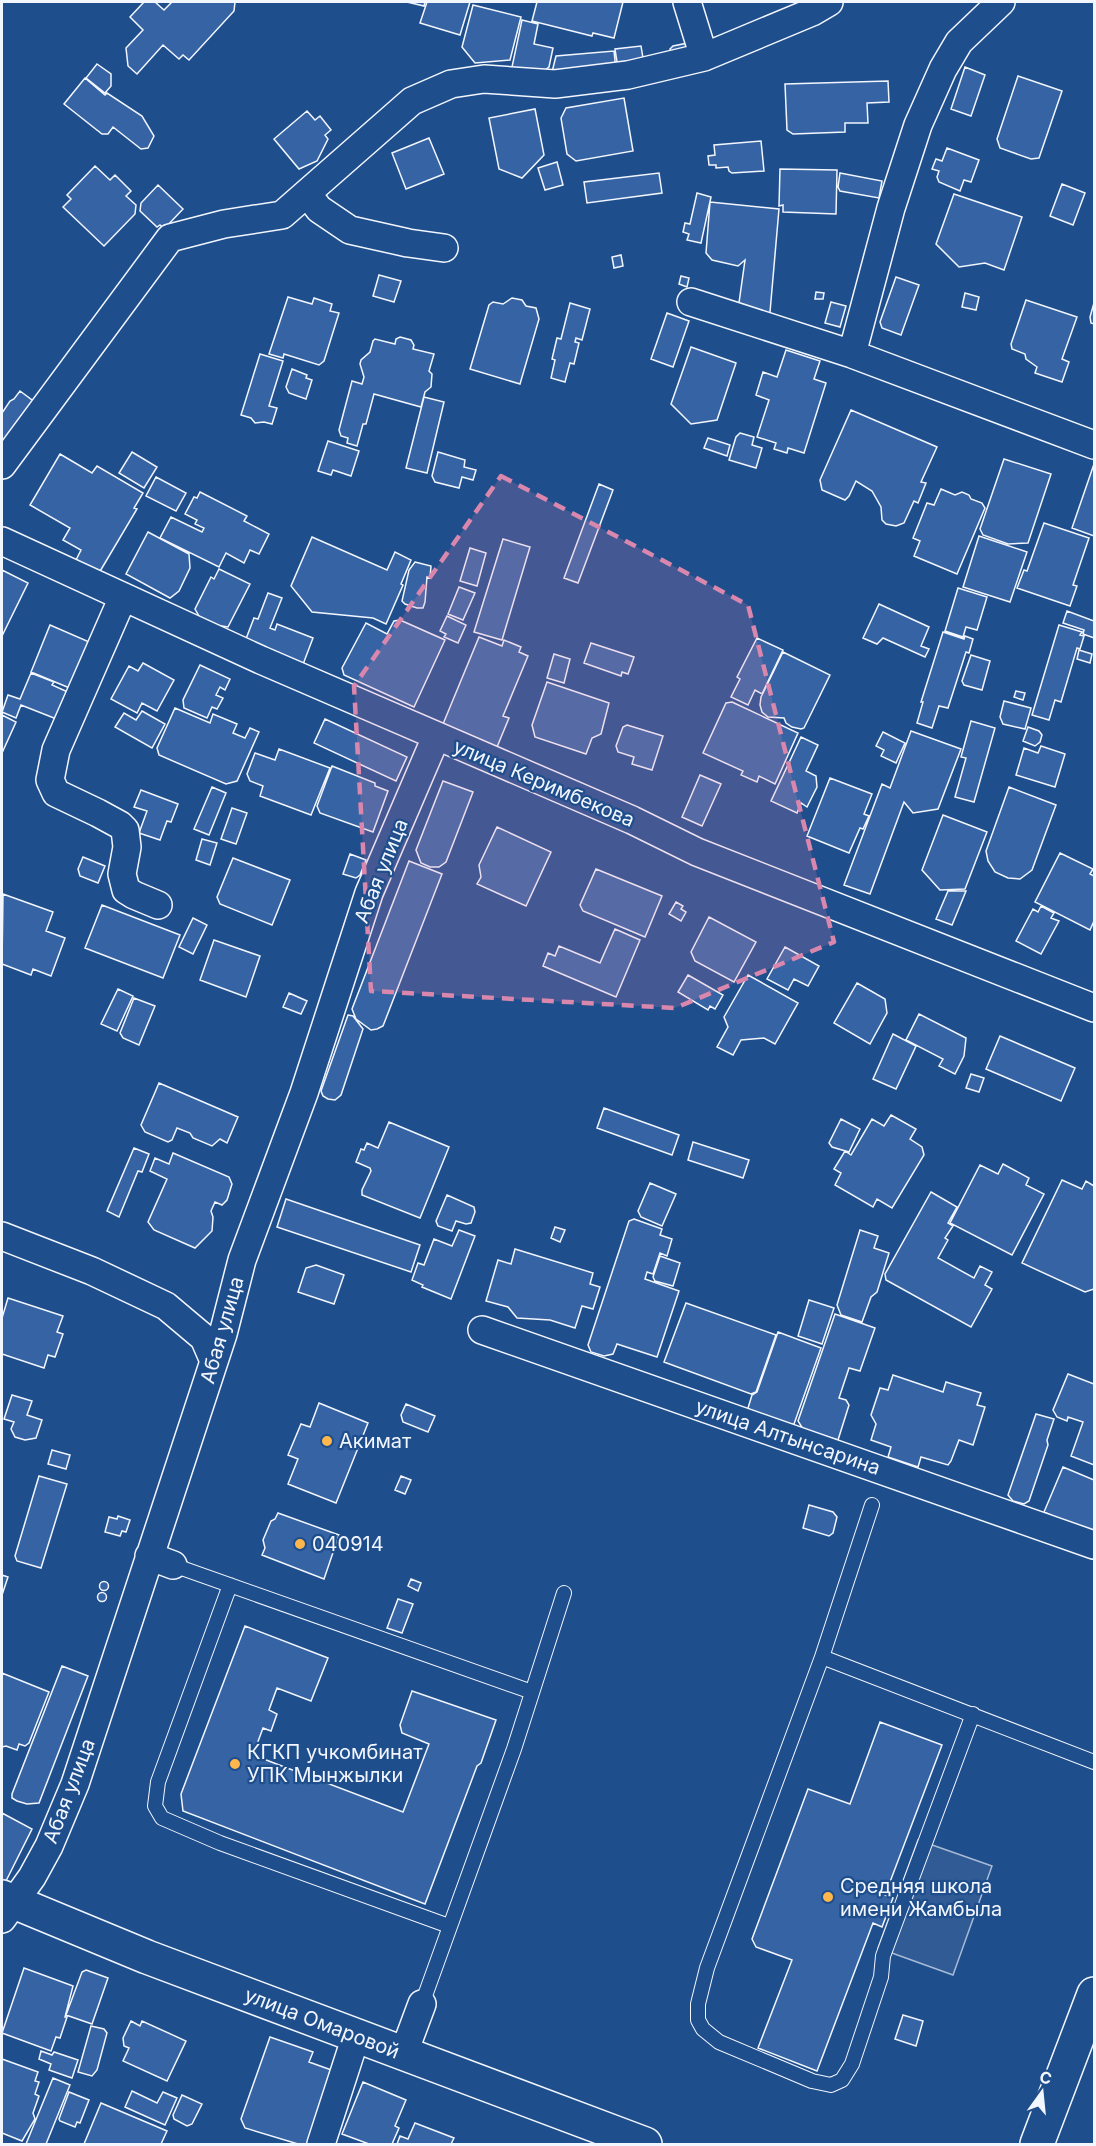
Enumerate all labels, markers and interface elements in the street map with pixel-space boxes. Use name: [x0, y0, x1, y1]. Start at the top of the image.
street label: улица Керимбекова: [450, 734, 638, 832]
street label: Абая улица: [349, 815, 413, 927]
street label: Абая улица: [195, 1274, 249, 1386]
street label: улица Алтынсарина: [692, 1394, 884, 1480]
place label: Акимат: [339, 1429, 412, 1453]
marker: Акимат: [320, 1434, 334, 1448]
place label: 040914: [312, 1532, 384, 1556]
marker: 040914: [293, 1537, 307, 1551]
street label: Абая улица: [38, 1735, 100, 1847]
place label: КГКП учкомбинат УПК Мынжылки: [247, 1740, 423, 1787]
marker: КГКП учкомбинат УПК Мынжылки: [228, 1757, 242, 1771]
place label: Средняя школа имени Жамбыла: [840, 1874, 1002, 1921]
marker: Средняя школа имени Жамбыла: [821, 1890, 835, 1904]
street label: улица Омаровой: [241, 1982, 403, 2064]
north arrow: [1012, 2062, 1072, 2122]
text: С: [1038, 2066, 1054, 2089]

